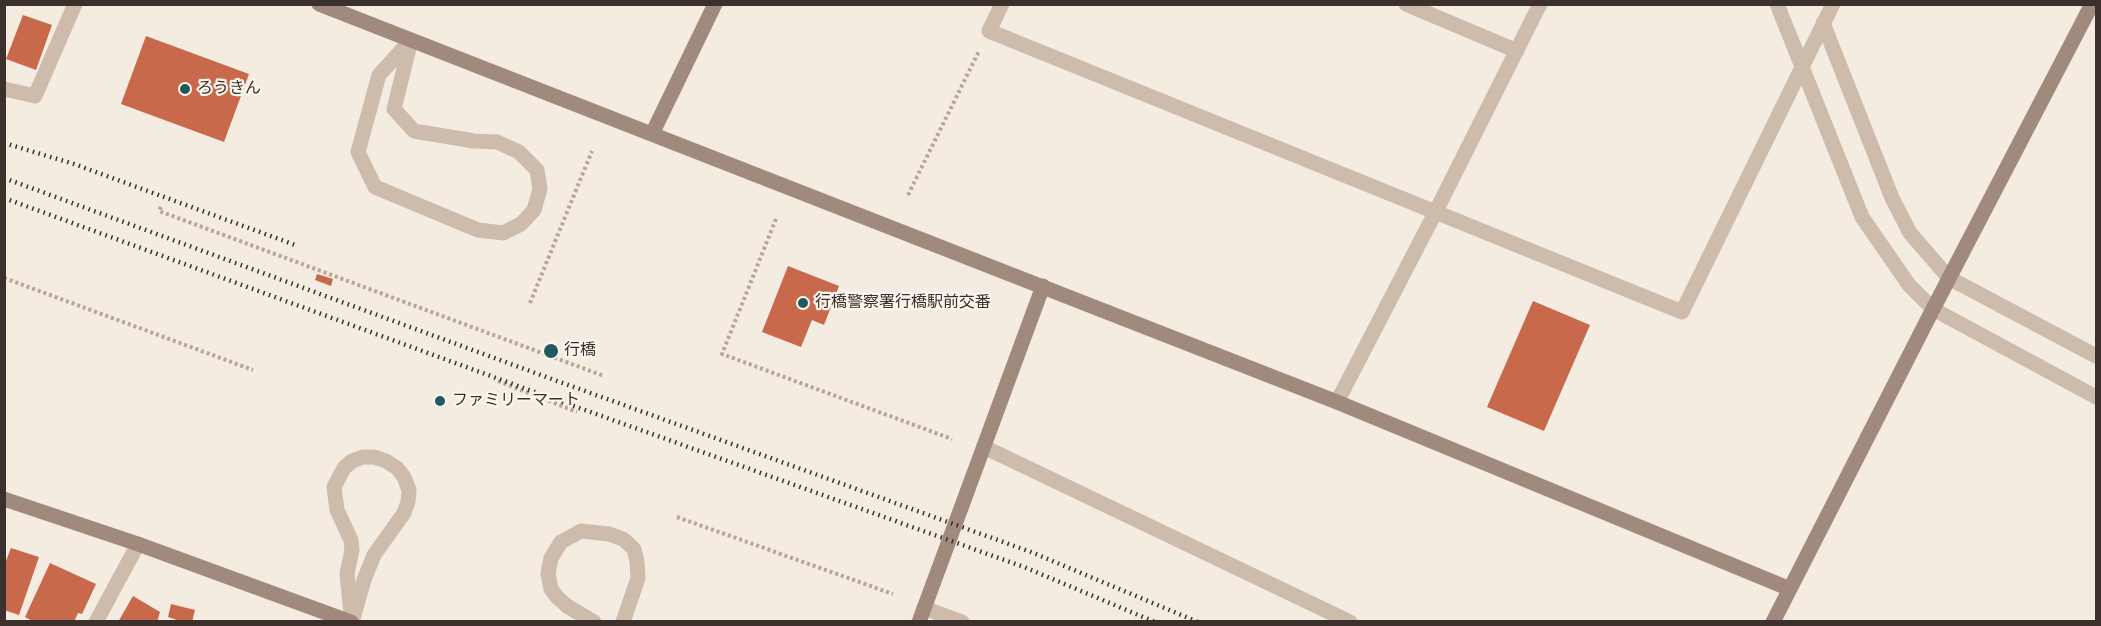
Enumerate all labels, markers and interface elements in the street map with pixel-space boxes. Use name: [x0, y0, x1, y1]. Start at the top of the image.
place label: ろうきん: [197, 79, 261, 99]
marker: ろうきん: [178, 82, 192, 96]
place label: 行橋警察署行橋駅前交番: [815, 293, 991, 313]
marker: 行橋警察署行橋駅前交番: [796, 296, 810, 310]
place label: 行橋: [564, 341, 596, 361]
marker: 行橋: [542, 342, 560, 360]
place label: ファミリーマート: [452, 391, 580, 411]
marker: ファミリーマート: [433, 394, 447, 408]

